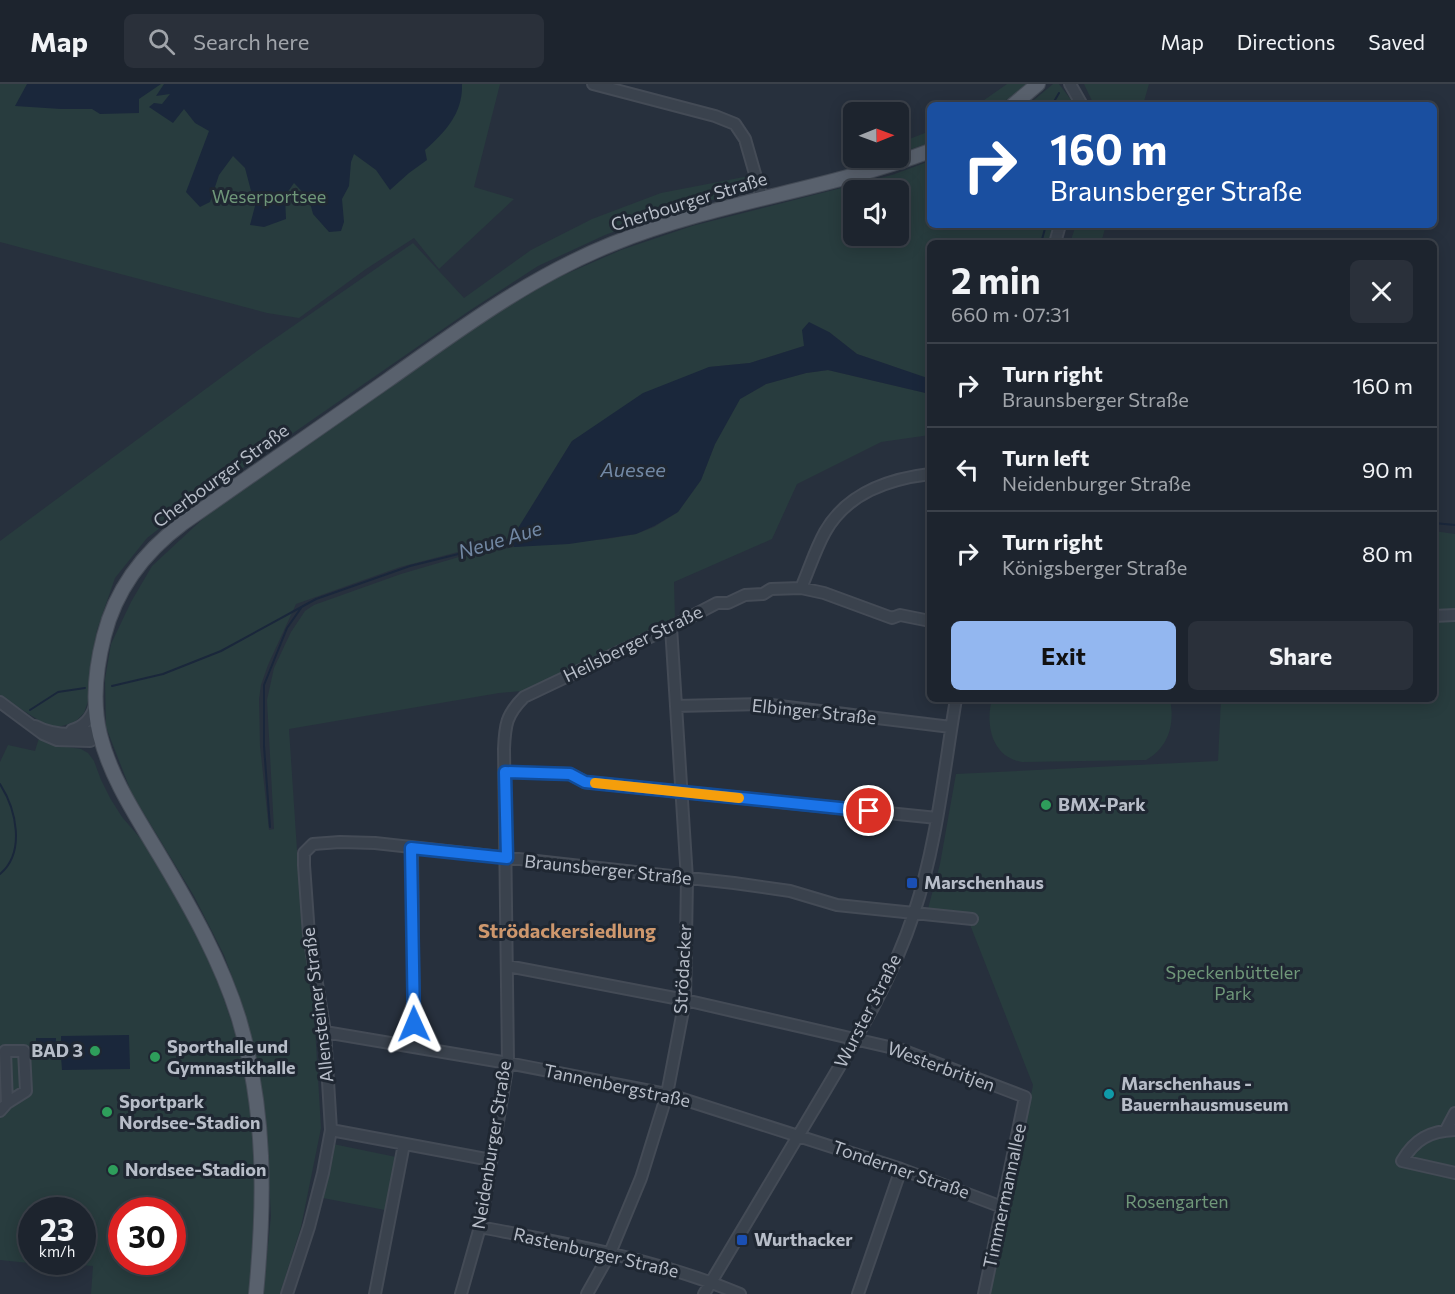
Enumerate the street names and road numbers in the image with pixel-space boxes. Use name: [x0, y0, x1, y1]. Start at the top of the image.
street label: Cherbourger Straße: [608, 167, 770, 235]
street label: Cherbourger Straße: [148, 419, 293, 532]
street label: Heilsberger Straße: [559, 600, 706, 686]
street label: Elbinger Straße: [751, 694, 877, 728]
street label: Braunsberger Straße: [523, 849, 693, 889]
street label: Strödacker: [669, 923, 695, 1015]
street label: Allensteiner Straße: [297, 926, 337, 1084]
street label: Wurster Straße: [829, 950, 905, 1071]
street label: Westerbritjen: [885, 1036, 998, 1096]
street label: Neidenburger Straße: [467, 1059, 515, 1231]
street label: Tannenbergstraße: [542, 1059, 693, 1111]
street label: Timmermannallee: [978, 1121, 1030, 1270]
street label: Tonderner Straße: [830, 1135, 973, 1203]
street label: Rastenburger Straße: [512, 1222, 681, 1282]

